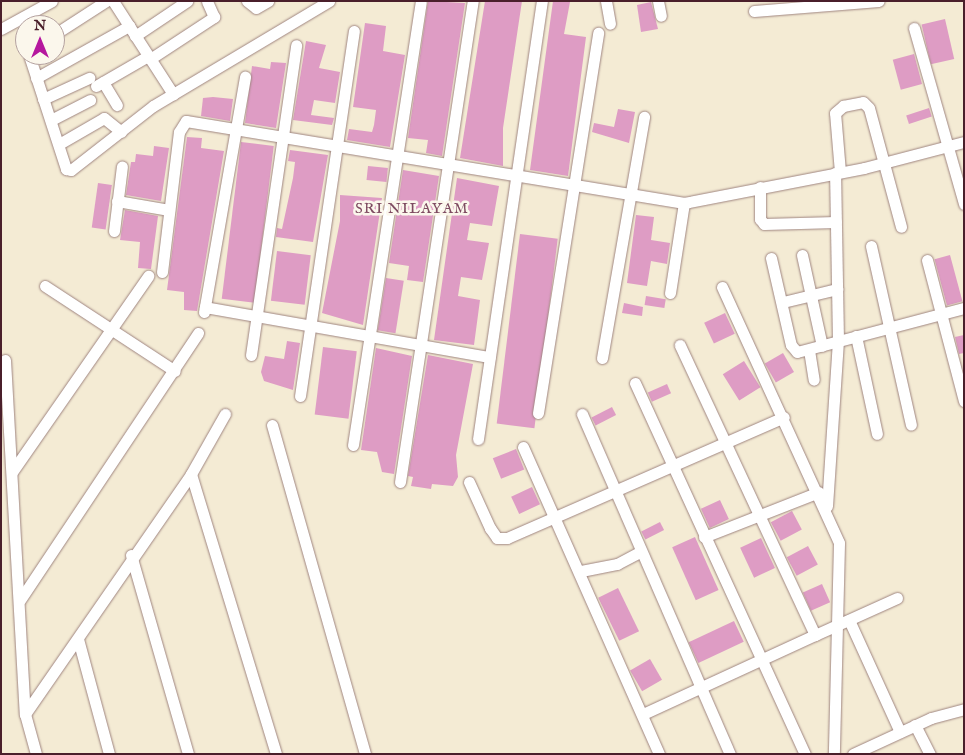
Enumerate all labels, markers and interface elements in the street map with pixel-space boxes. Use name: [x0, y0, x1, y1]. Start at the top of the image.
north arrow: [15, 15, 65, 65]
text: N: [34, 17, 46, 35]
district label: SRI NILAYAM: [354, 200, 470, 218]

